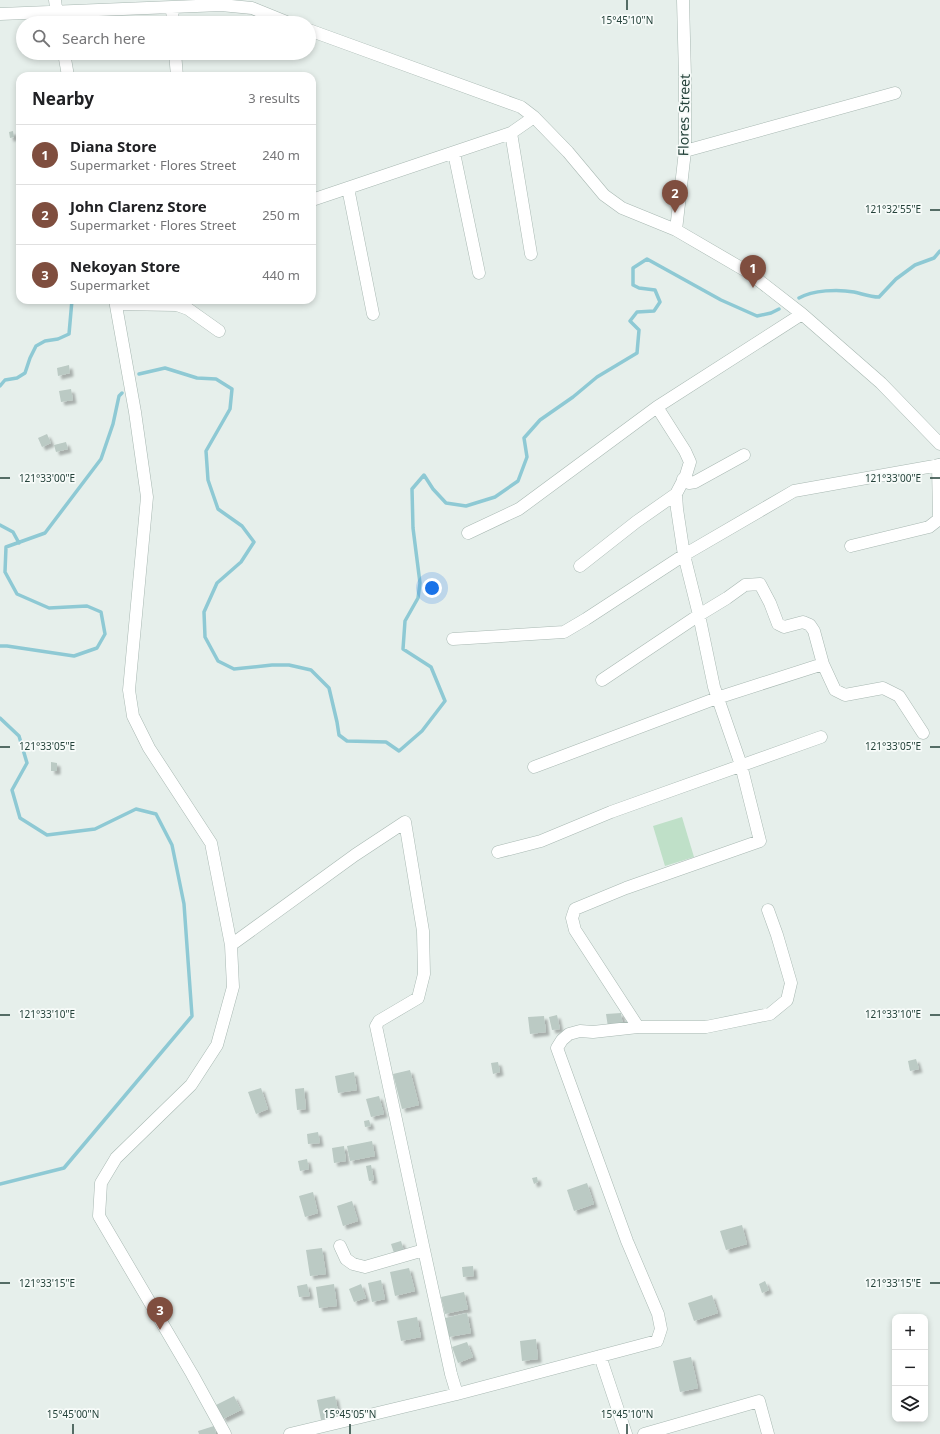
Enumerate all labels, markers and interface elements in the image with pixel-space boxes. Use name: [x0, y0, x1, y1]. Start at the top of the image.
text: 15°45'10"N: [601, 13, 653, 27]
search box: [16, 16, 316, 60]
icon: search: [30, 27, 52, 49]
text: Search here: [62, 28, 145, 48]
street label: Flores Street: [673, 74, 694, 156]
text: Nearby: [32, 87, 94, 110]
text: 3 results: [248, 89, 300, 107]
text: Diana Store: [70, 136, 157, 156]
text: 1: [41, 146, 49, 164]
text: 240 m: [262, 146, 300, 164]
text: Supermarket · Flores Street: [70, 156, 236, 174]
pin: 2: [662, 180, 688, 213]
text: John Clarenz Store: [70, 196, 207, 216]
text: 121°32'55"E: [865, 202, 921, 216]
text: 2: [41, 206, 49, 224]
text: 250 m: [262, 206, 300, 224]
text: Supermarket · Flores Street: [70, 216, 236, 234]
pin: 1: [740, 255, 766, 288]
text: Nekoyan Store: [70, 256, 180, 276]
text: 3: [41, 266, 49, 284]
text: 440 m: [262, 266, 300, 284]
text: Supermarket: [70, 276, 150, 294]
text: 121°33'00"E: [19, 471, 75, 485]
text: 121°33'00"E: [865, 471, 921, 485]
your location: [422, 578, 442, 598]
text: 121°33'05"E: [19, 739, 75, 753]
text: 121°33'05"E: [865, 739, 921, 753]
text: 121°33'10"E: [19, 1007, 75, 1021]
text: 121°33'10"E: [865, 1007, 921, 1021]
text: 121°33'15"E: [19, 1276, 75, 1290]
text: 121°33'15"E: [865, 1276, 921, 1290]
pin: 3: [147, 1297, 173, 1330]
map controls: [892, 1314, 928, 1422]
button: +: [892, 1314, 928, 1350]
button: −: [892, 1350, 928, 1386]
button: layers: [892, 1386, 928, 1422]
text: 15°45'00"N: [47, 1407, 99, 1421]
text: 15°45'05"N: [324, 1407, 376, 1421]
text: 15°45'10"N: [601, 1407, 653, 1421]

